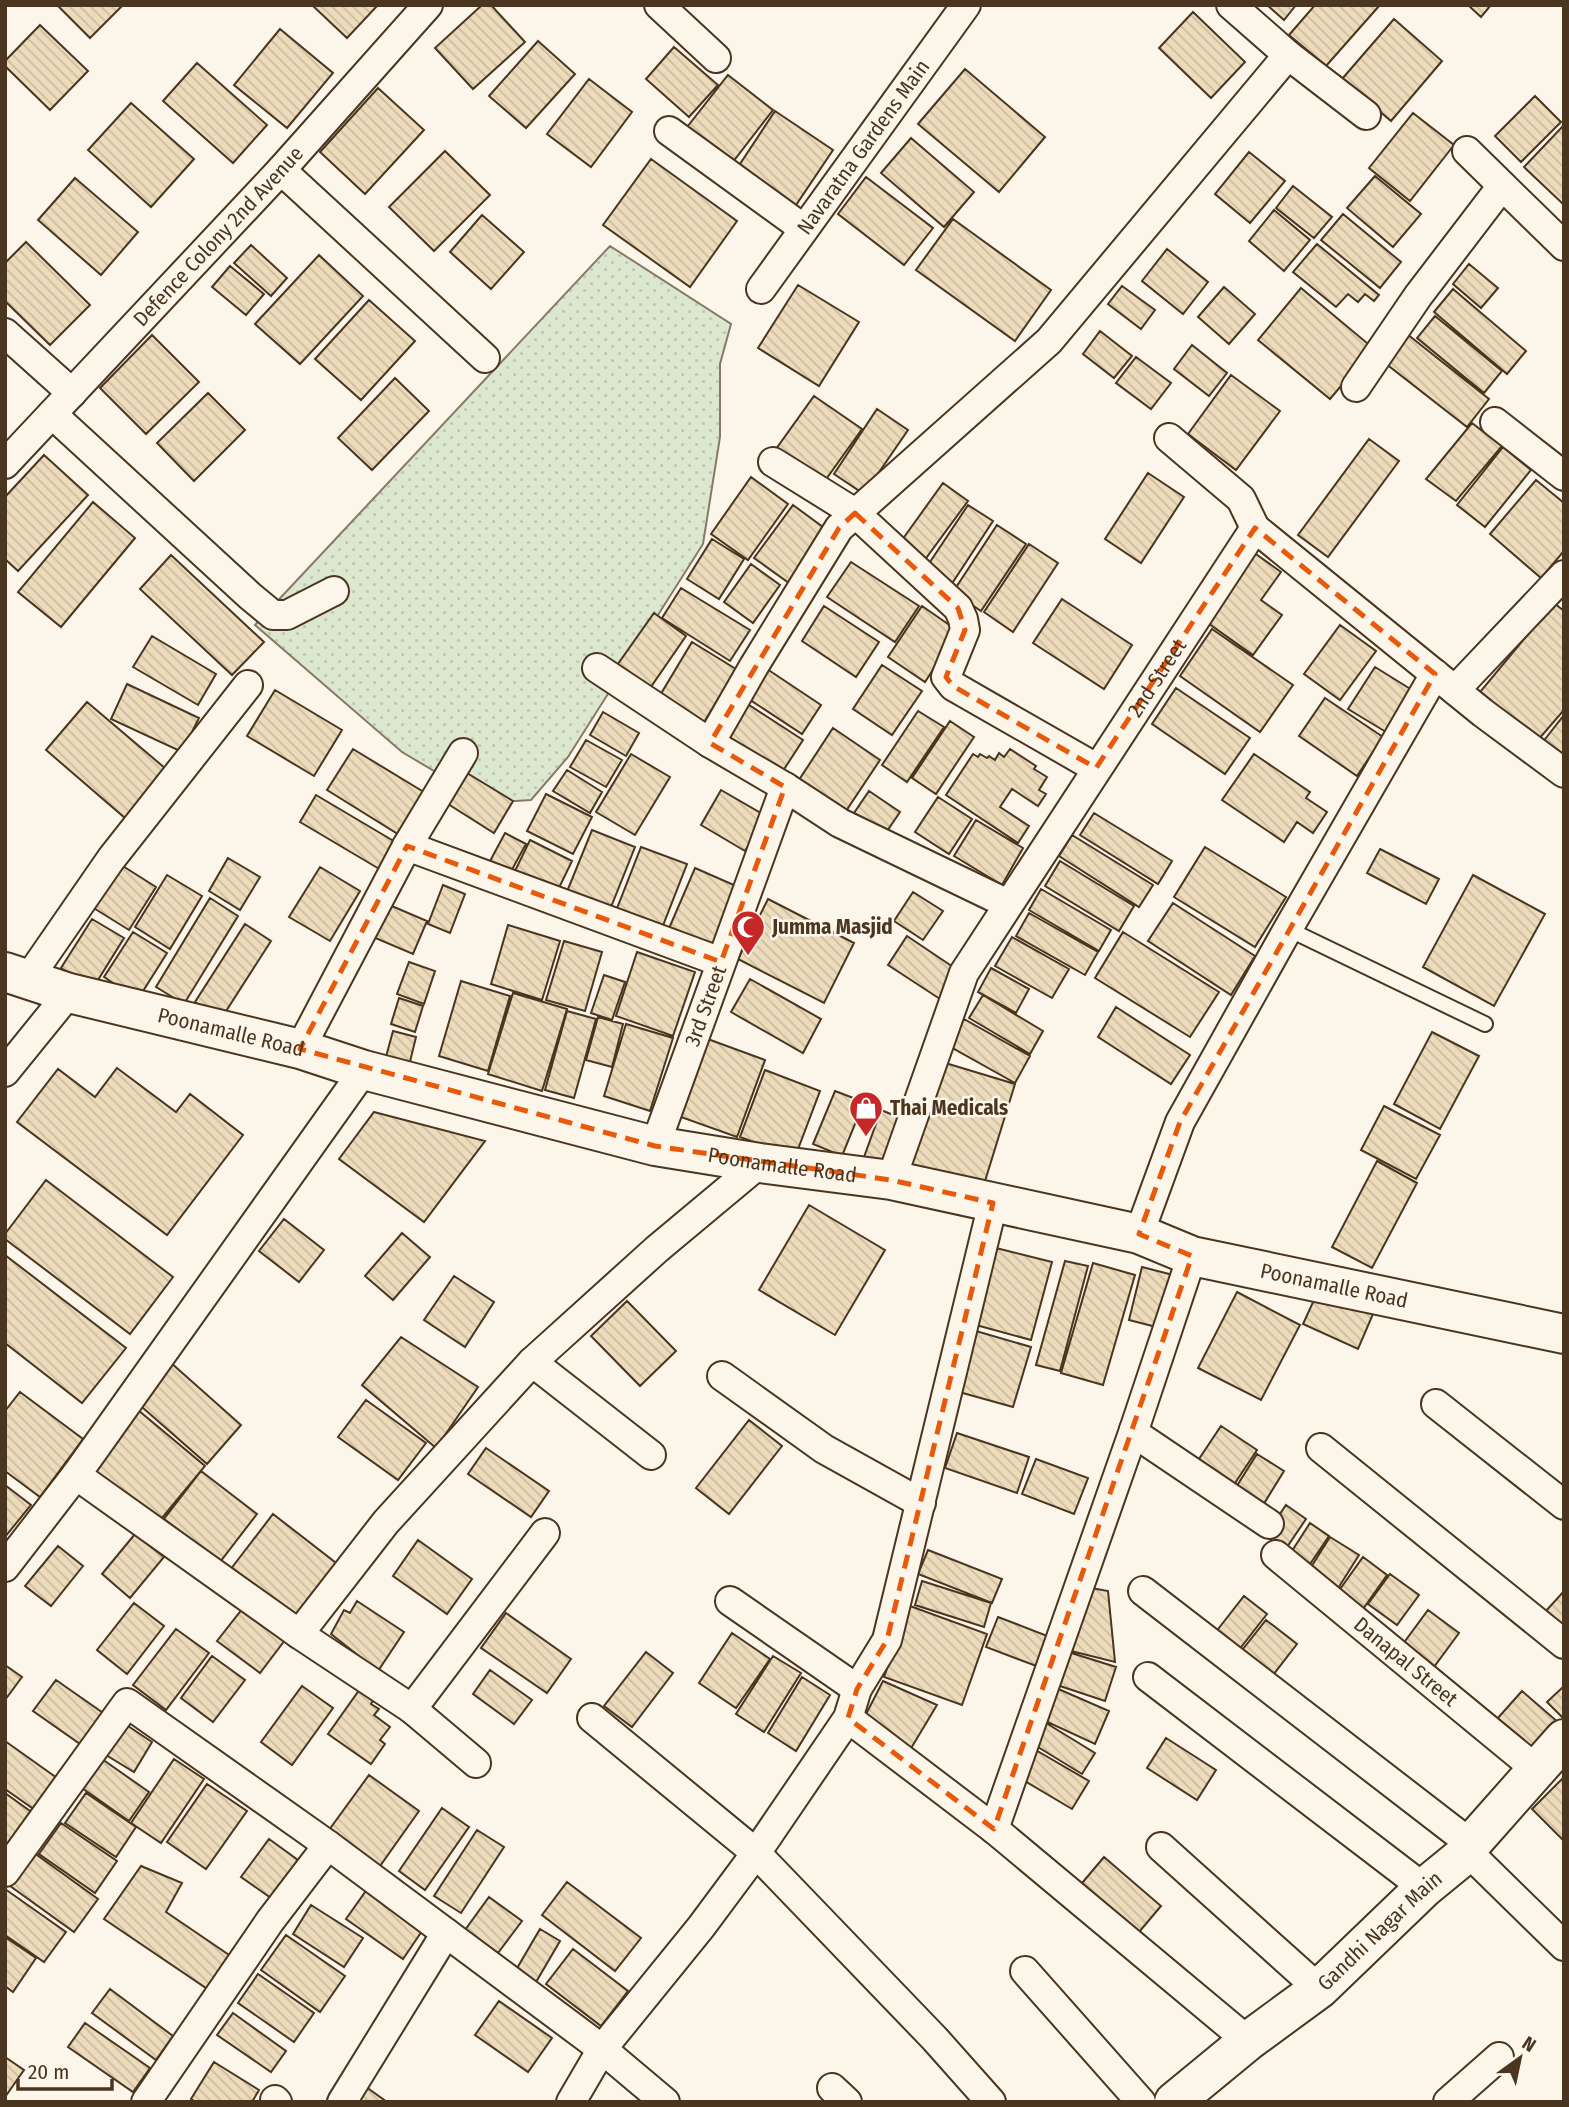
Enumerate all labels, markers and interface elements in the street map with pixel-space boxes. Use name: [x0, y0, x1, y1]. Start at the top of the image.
street label: Navaratna Gardens Main: [792, 55, 935, 240]
street label: Defence Colony 2nd Avenue: [128, 141, 309, 332]
street label: 2nd Street: [1122, 634, 1192, 722]
mosque icon: Jumma Masjid: [729, 908, 767, 957]
place label: Jumma Masjid: [771, 914, 893, 940]
street label: 3rd Street: [679, 962, 732, 1050]
street label: Poonamalle Road: [155, 1002, 307, 1063]
shop icon: Thai Medicals: [847, 1089, 885, 1138]
place label: Thai Medicals: [890, 1095, 1008, 1121]
street label: Poonamalle Road: [706, 1142, 858, 1188]
street label: Poonamalle Road: [1258, 1258, 1410, 1314]
street label: Danapal Street: [1348, 1611, 1463, 1712]
street label: Gandhi Nagar Main: [1312, 1865, 1447, 1996]
north arrow: [1485, 2023, 1555, 2093]
text: N: [1518, 2031, 1540, 2057]
scale bar: [18, 2048, 112, 2092]
text: 20 m: [28, 2059, 69, 2085]

